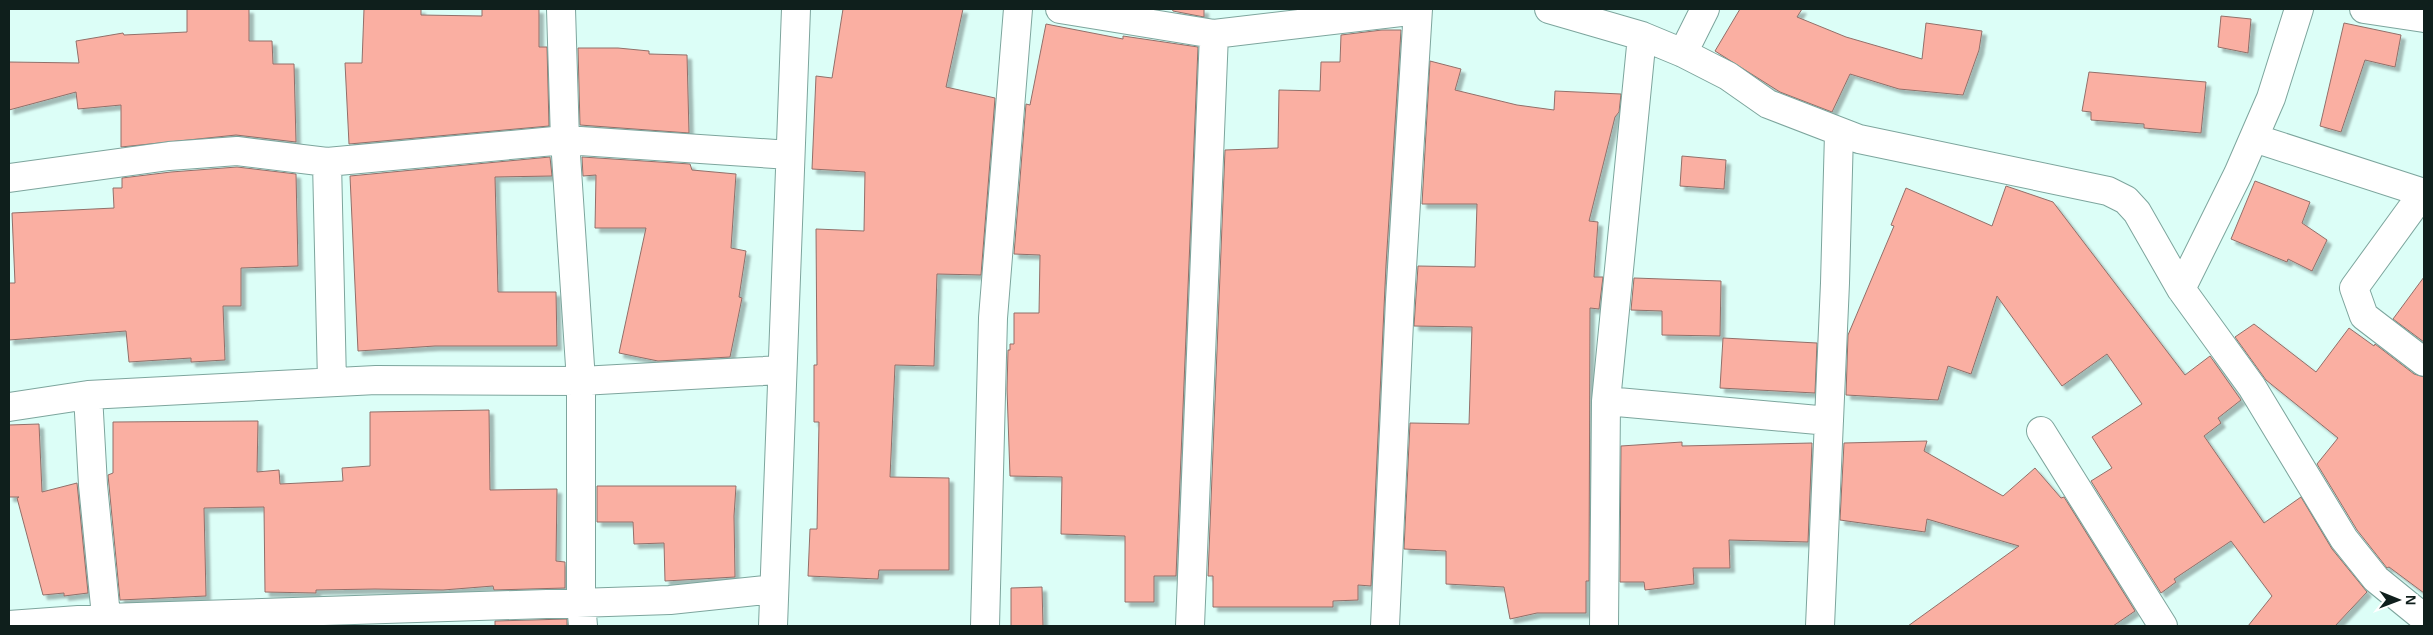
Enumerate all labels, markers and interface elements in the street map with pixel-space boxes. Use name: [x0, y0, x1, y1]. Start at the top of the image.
north arrow: [2373, 575, 2423, 625]
text: N: [2403, 595, 2419, 605]

